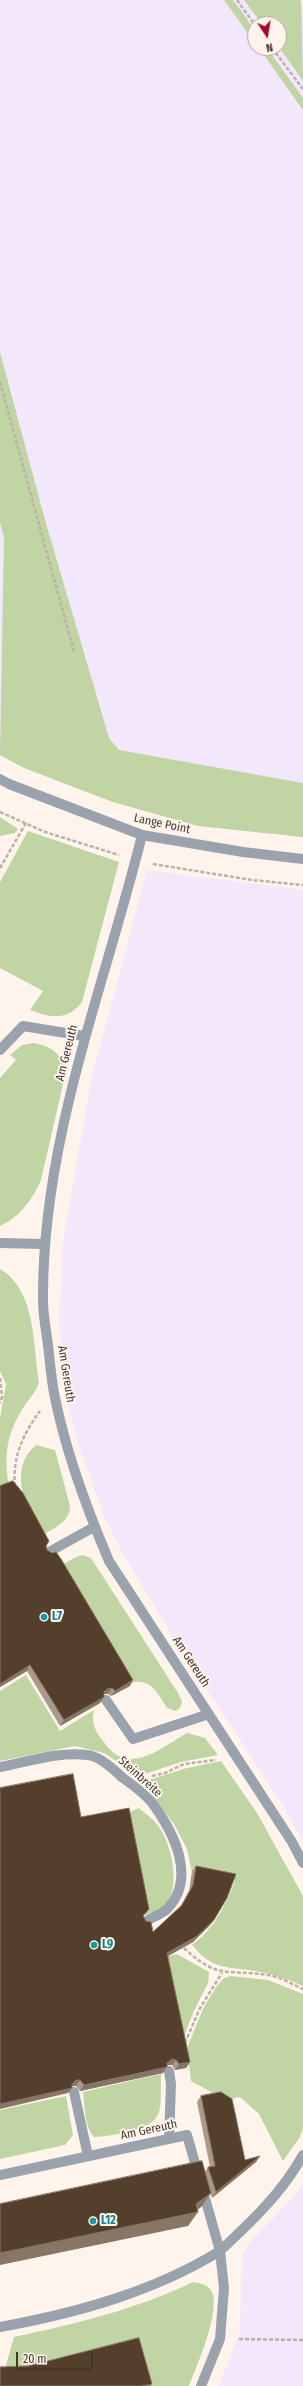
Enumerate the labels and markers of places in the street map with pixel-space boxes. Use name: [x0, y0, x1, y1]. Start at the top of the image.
place label: L7: [52, 1610, 62, 1624]
marker: L7: [39, 1612, 49, 1622]
place label: L9: [102, 1938, 113, 1952]
marker: L9: [89, 1940, 99, 1950]
place label: L12: [101, 2214, 116, 2228]
marker: L12: [88, 2216, 98, 2226]

